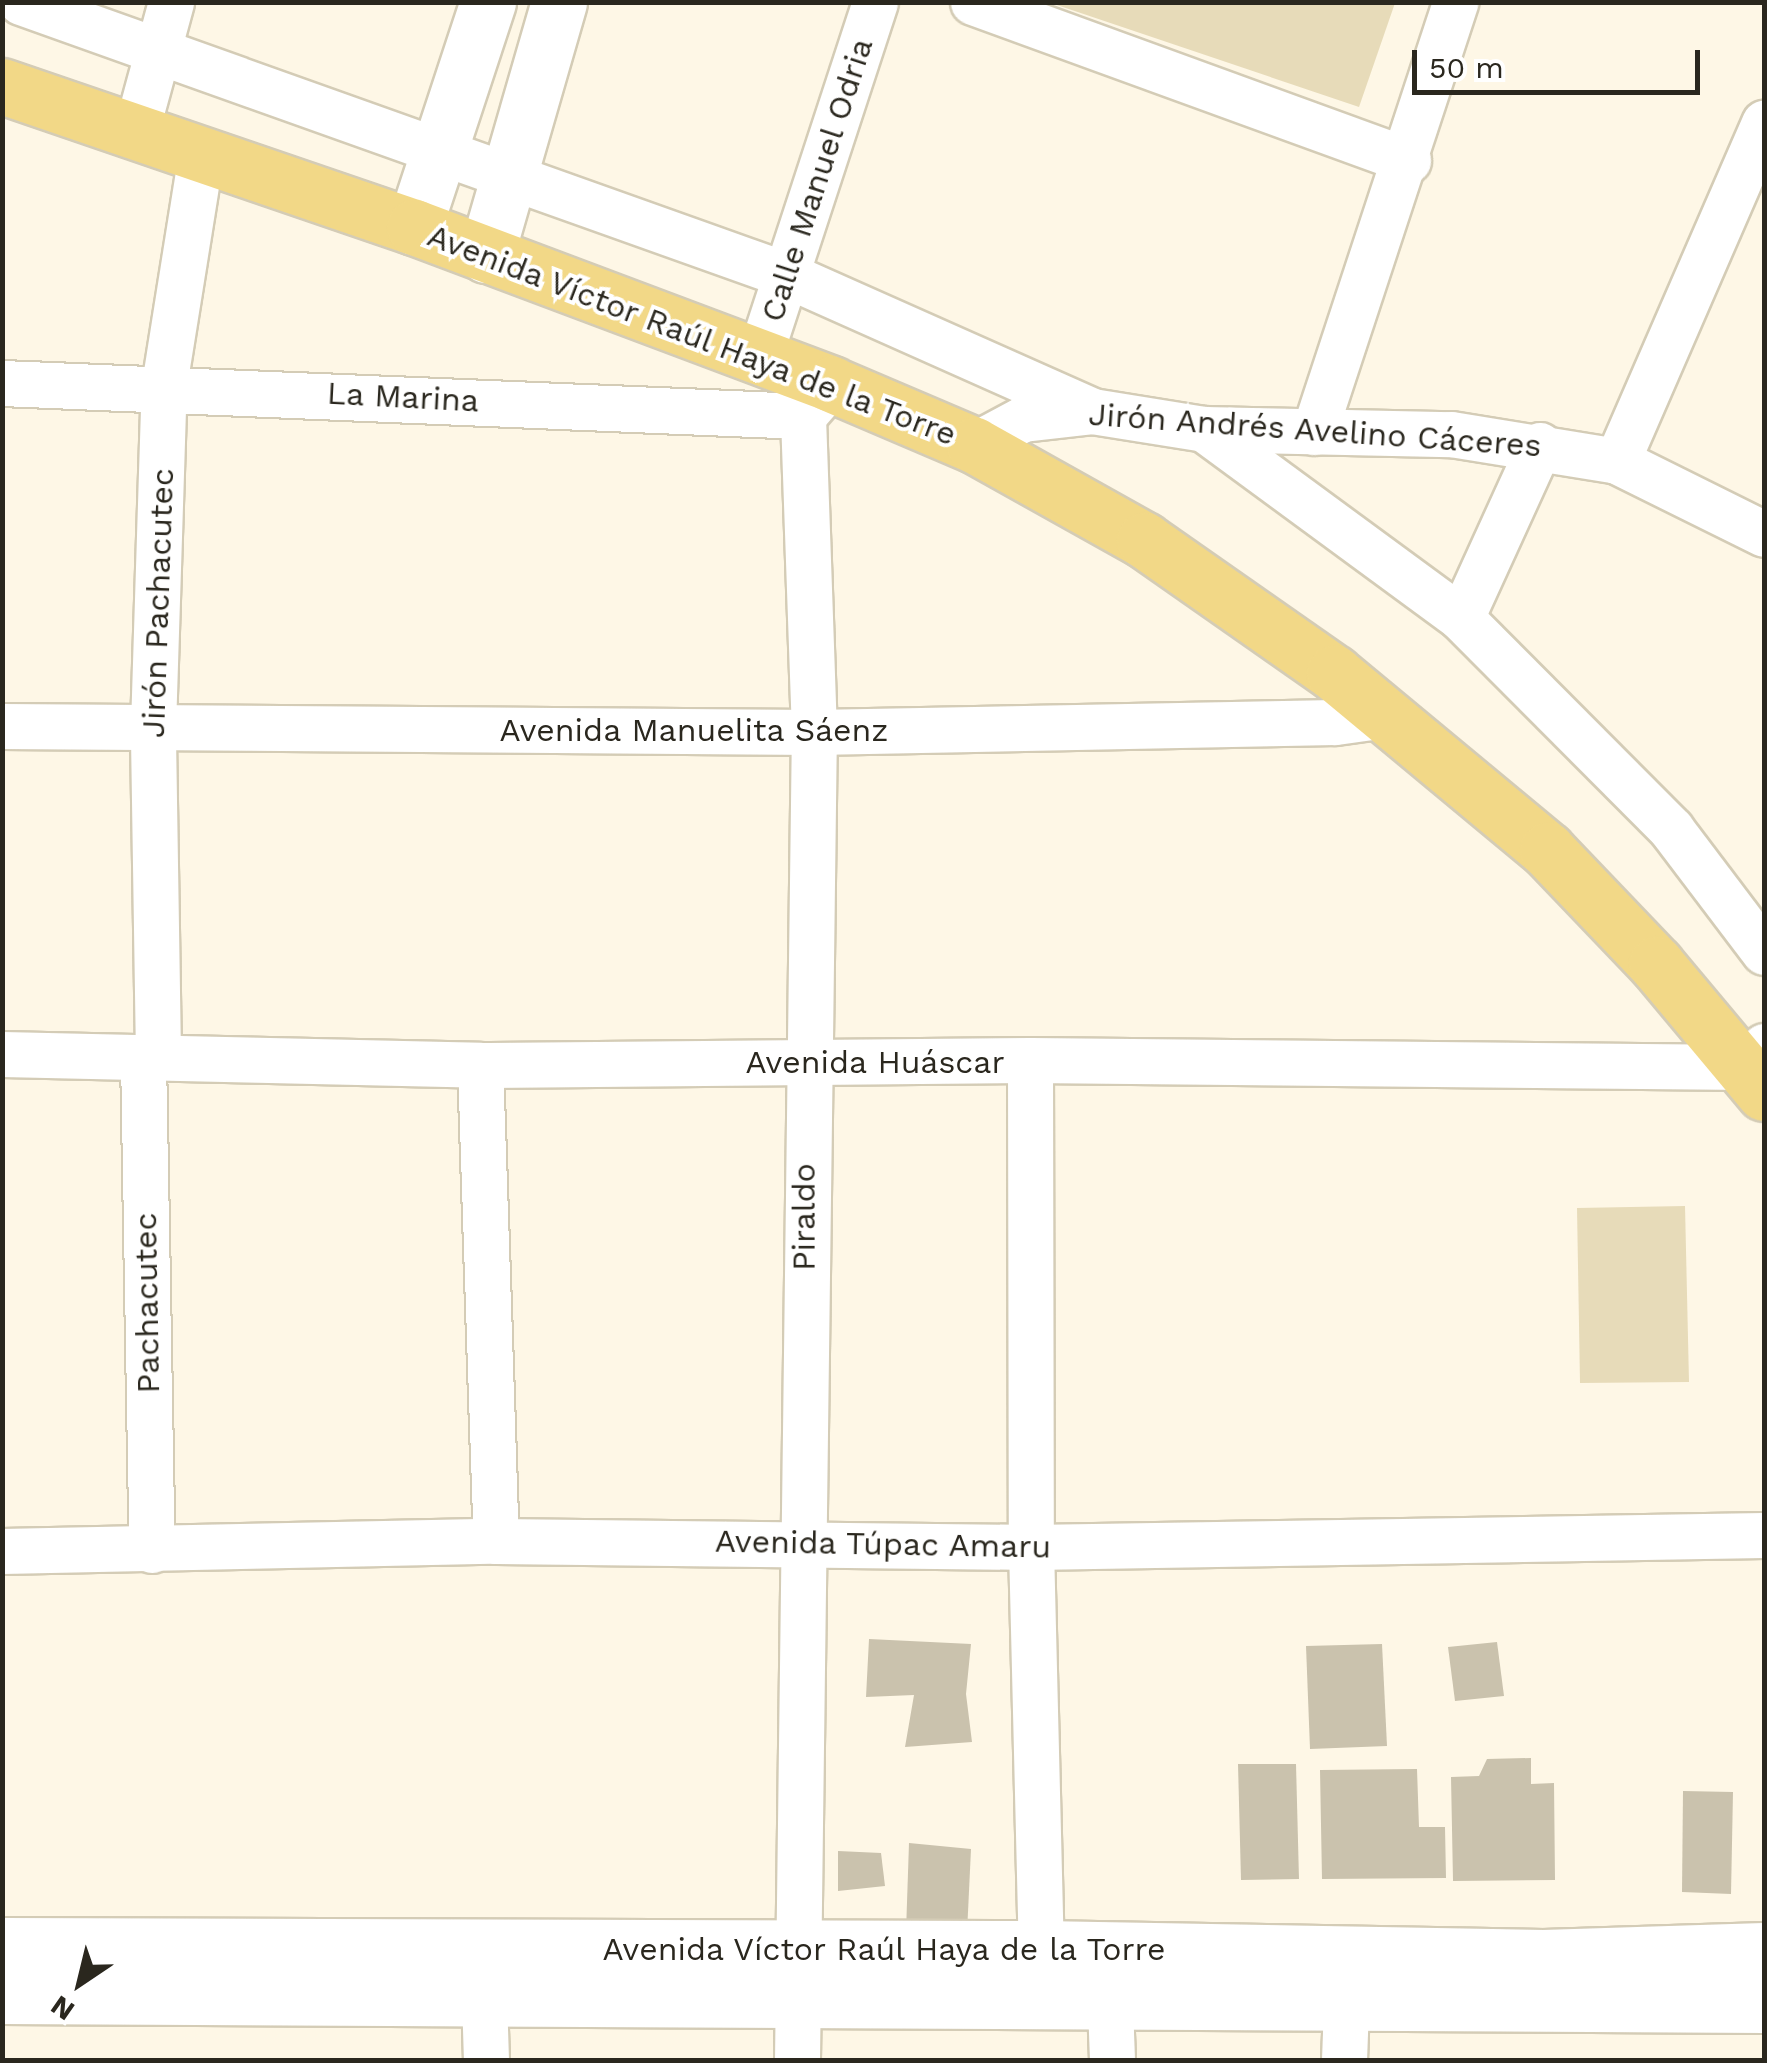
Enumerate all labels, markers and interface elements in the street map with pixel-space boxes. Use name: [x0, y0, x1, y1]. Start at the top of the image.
scale bar: [1417, 30, 1704, 92]
street label: Calle Manuel Odria: [753, 33, 881, 327]
text: 50 m: [1429, 50, 1504, 85]
street label: Avenida Víctor Raúl Haya de la Torre: [419, 215, 965, 455]
street label: La Marina: [326, 374, 480, 420]
street label: Jirón Andrés Avelino Cáceres: [1086, 395, 1544, 465]
street label: Jirón Pachacutec: [134, 467, 182, 739]
street label: Avenida Manuelita Sáenz: [499, 711, 889, 749]
street label: Avenida Huáscar: [745, 1043, 1005, 1081]
street label: Piraldo: [785, 1163, 823, 1271]
street label: Pachacutec: [126, 1212, 168, 1394]
street label: Avenida Túpac Amaru: [713, 1522, 1053, 1566]
street label: Avenida Víctor Raúl Haya de la Torre: [599, 1930, 1169, 1968]
north arrow: [30, 1933, 130, 2033]
text: N: [45, 1989, 80, 2027]

